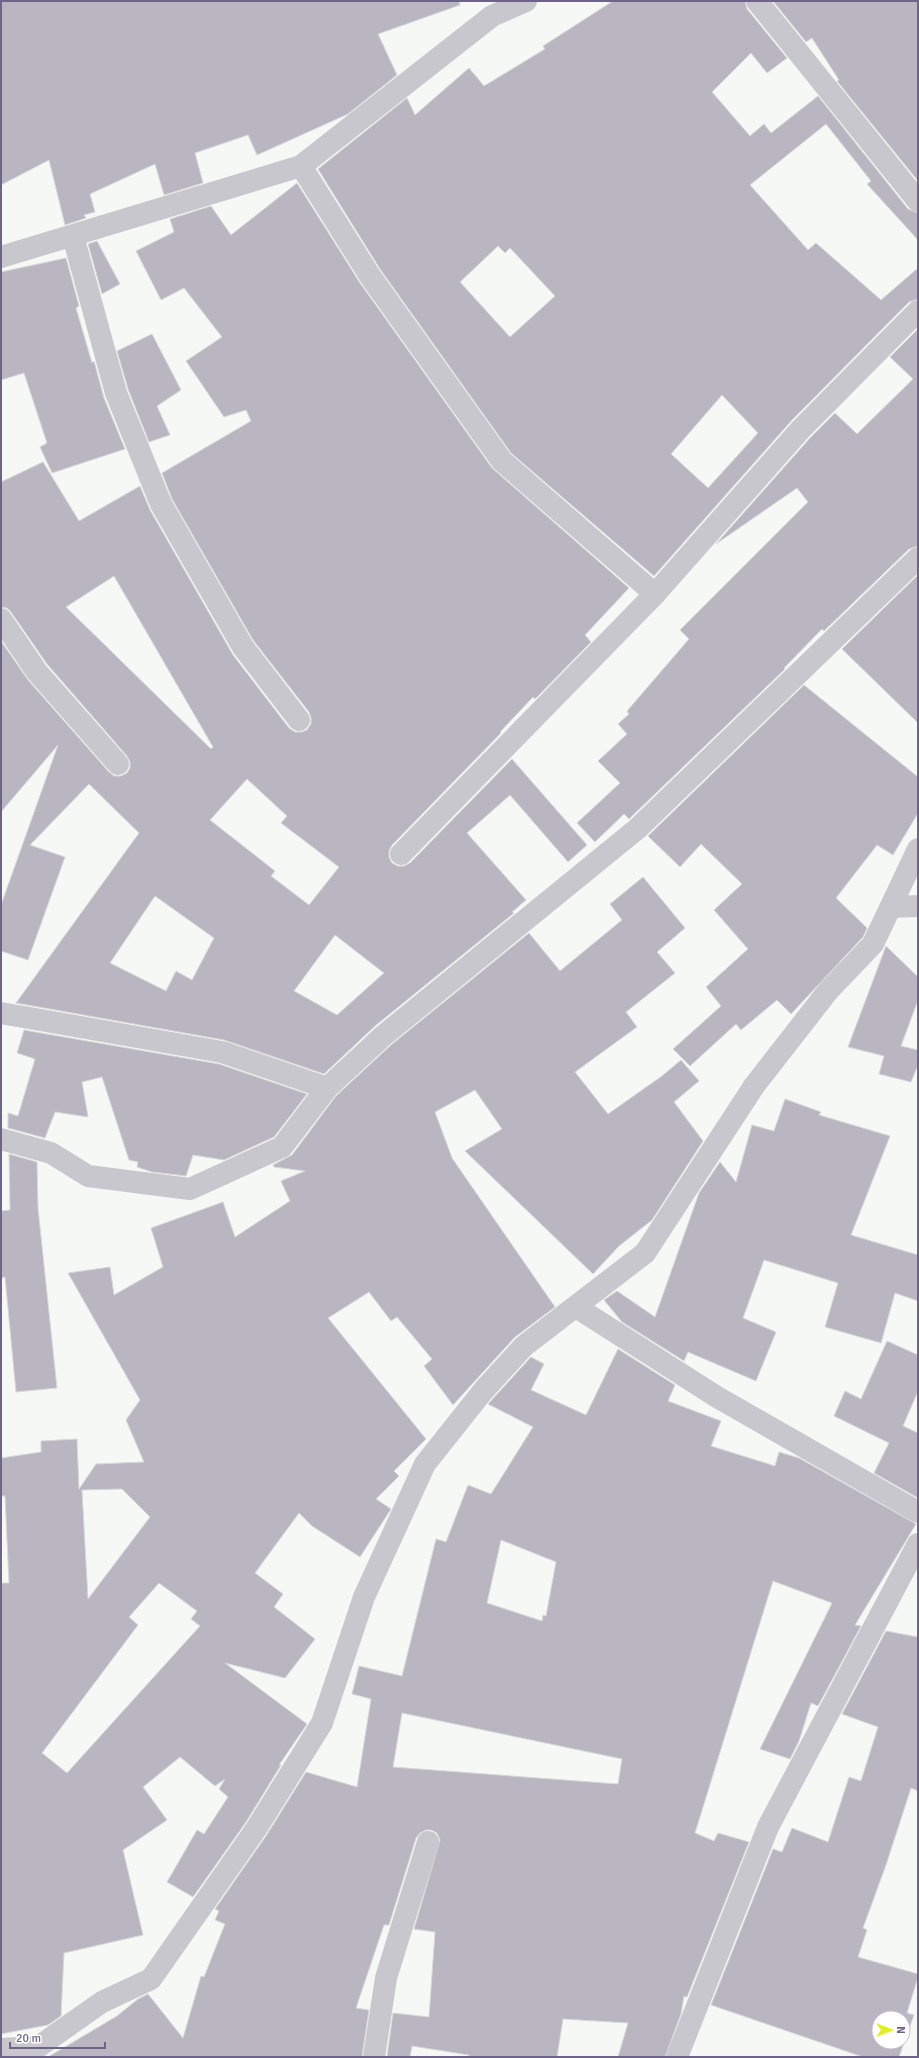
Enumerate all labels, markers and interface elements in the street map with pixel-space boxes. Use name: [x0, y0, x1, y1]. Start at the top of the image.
north arrow: [871, 2010, 911, 2050]
scale bar: [10, 2024, 105, 2050]
text: N: [894, 2026, 907, 2034]
text: 20 m: [16, 2031, 41, 2046]

